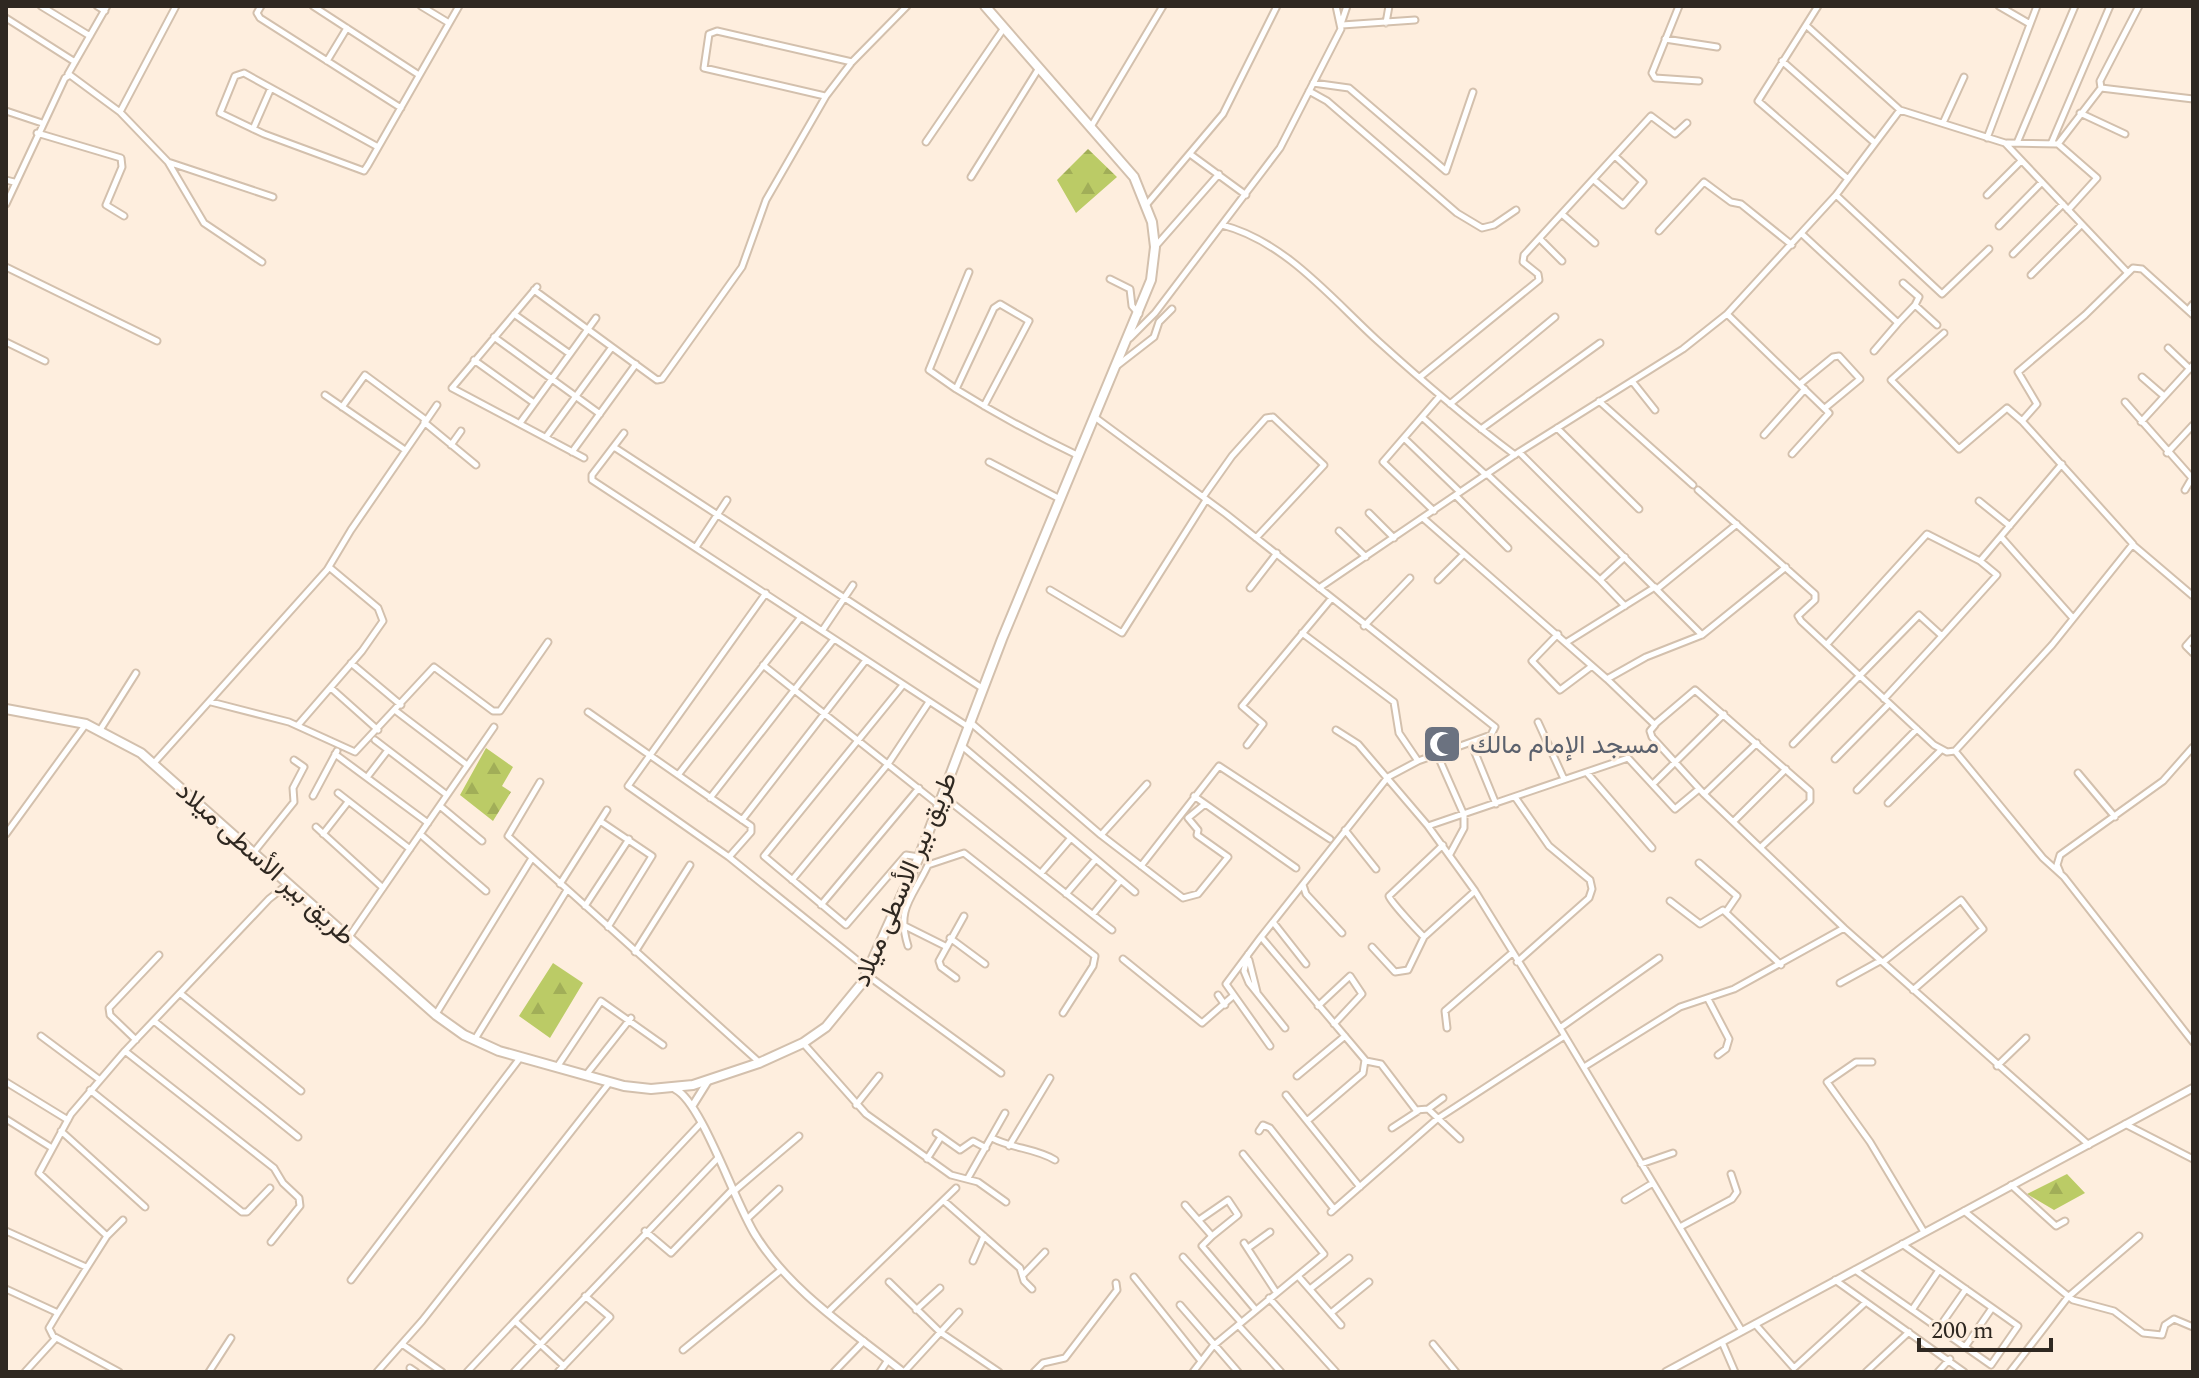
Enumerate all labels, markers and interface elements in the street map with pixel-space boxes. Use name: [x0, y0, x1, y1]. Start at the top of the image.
mosque icon: مسجد الإمام مالك: [1421, 723, 1463, 765]
place label: مسجد الإمام مالك: [1470, 725, 1659, 765]
street label: طريق بير الأسطى ميلاد: [842, 766, 968, 993]
street label: طريق بير الأسطى ميلاد: [167, 772, 364, 955]
scale bar: [1919, 1302, 2051, 1352]
text: 200 m: [1931, 1313, 1994, 1349]

